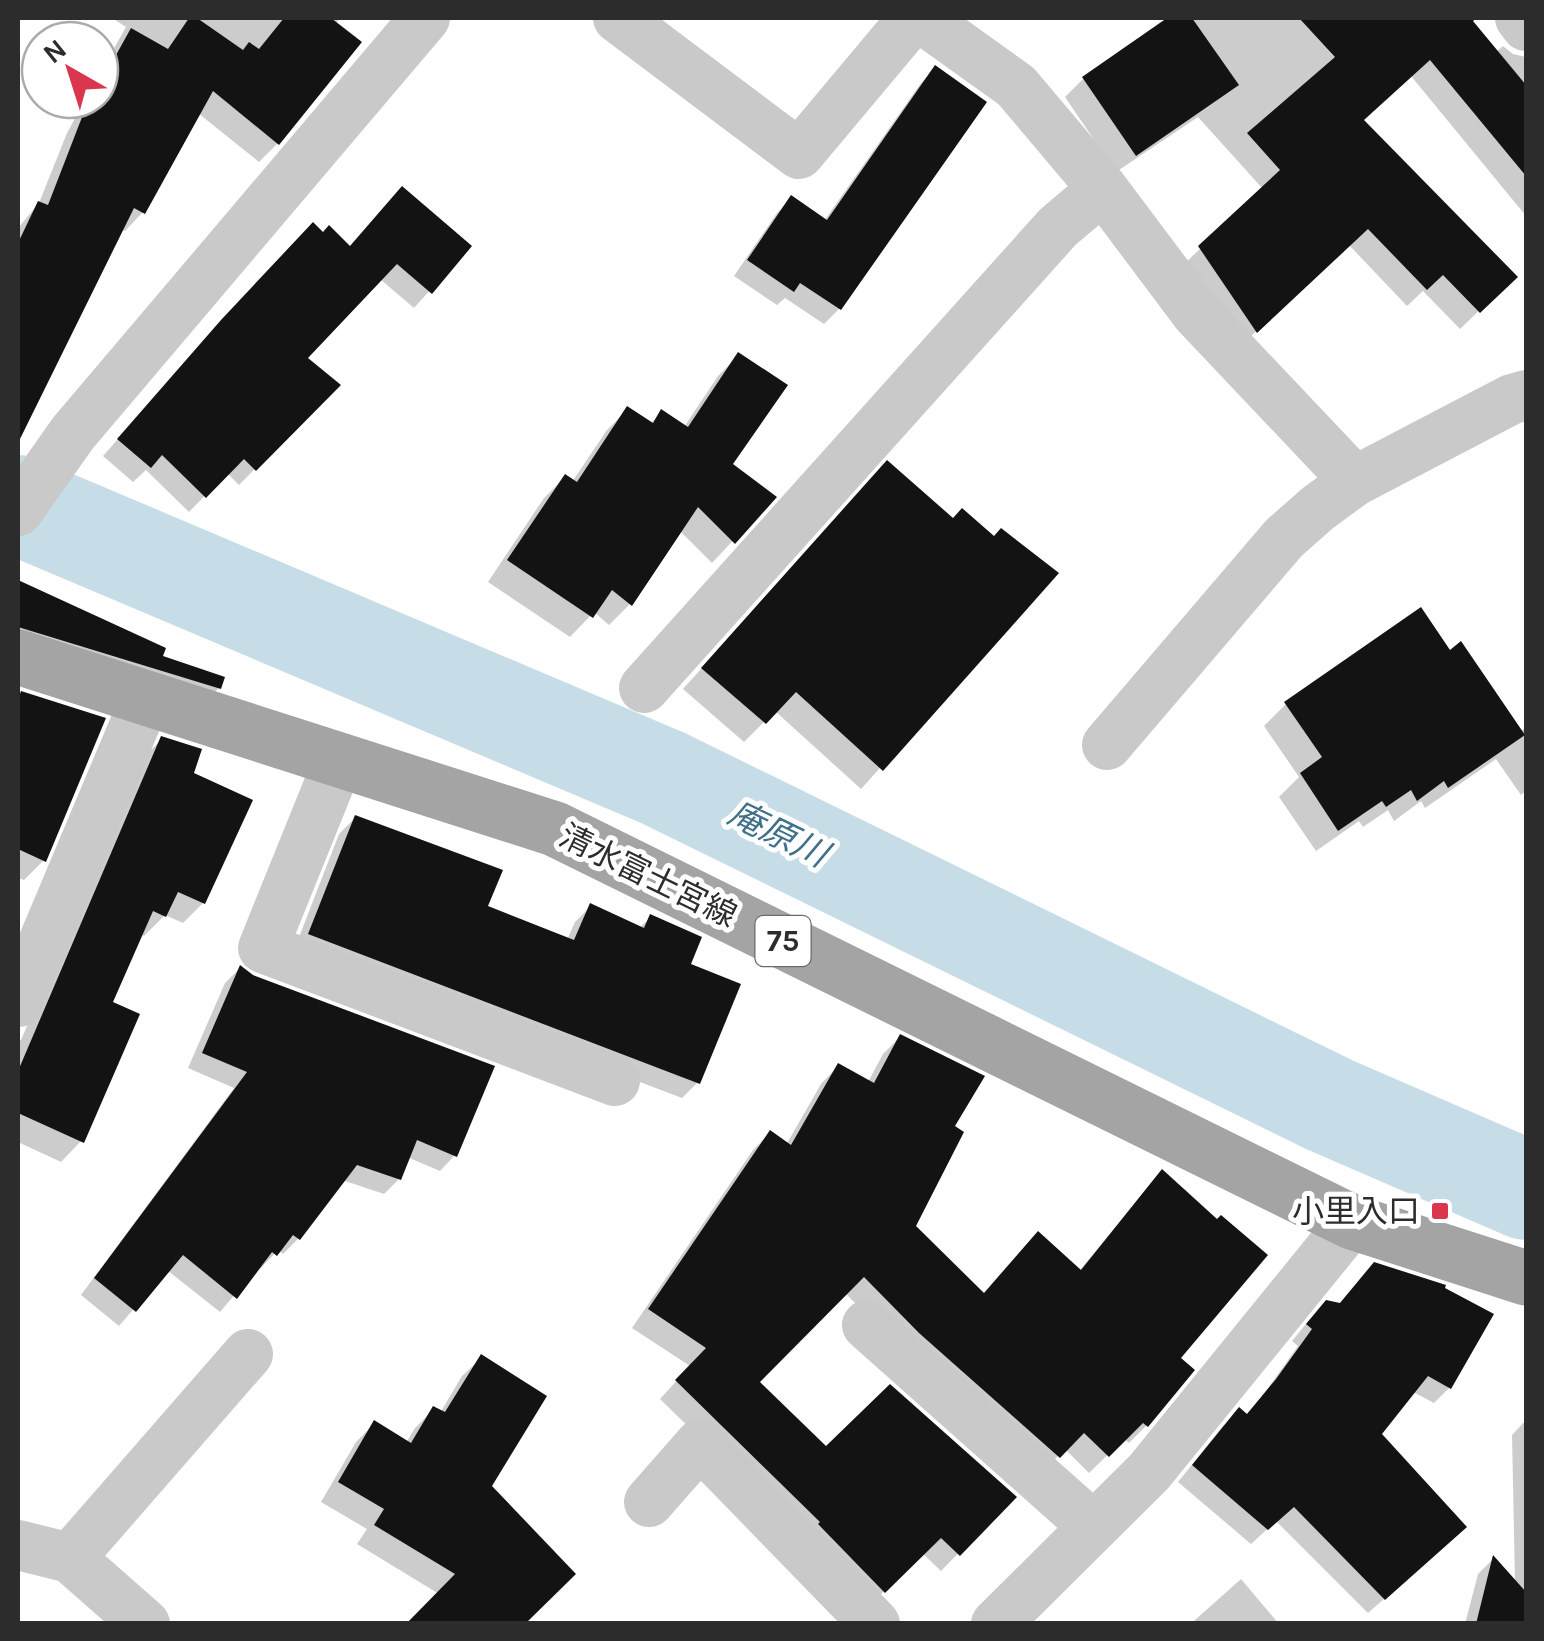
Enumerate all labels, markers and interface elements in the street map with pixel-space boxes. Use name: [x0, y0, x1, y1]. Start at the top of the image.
north arrow: [20, 20, 120, 120]
text: N: [36, 32, 73, 70]
water label: 庵原川: [722, 793, 838, 877]
street label: 清水富士宮線: [554, 817, 742, 935]
road number: 75: [756, 916, 810, 966]
place label: 小里入口: [1292, 1193, 1420, 1230]
marker: 小里入口: [1429, 1200, 1451, 1222]

